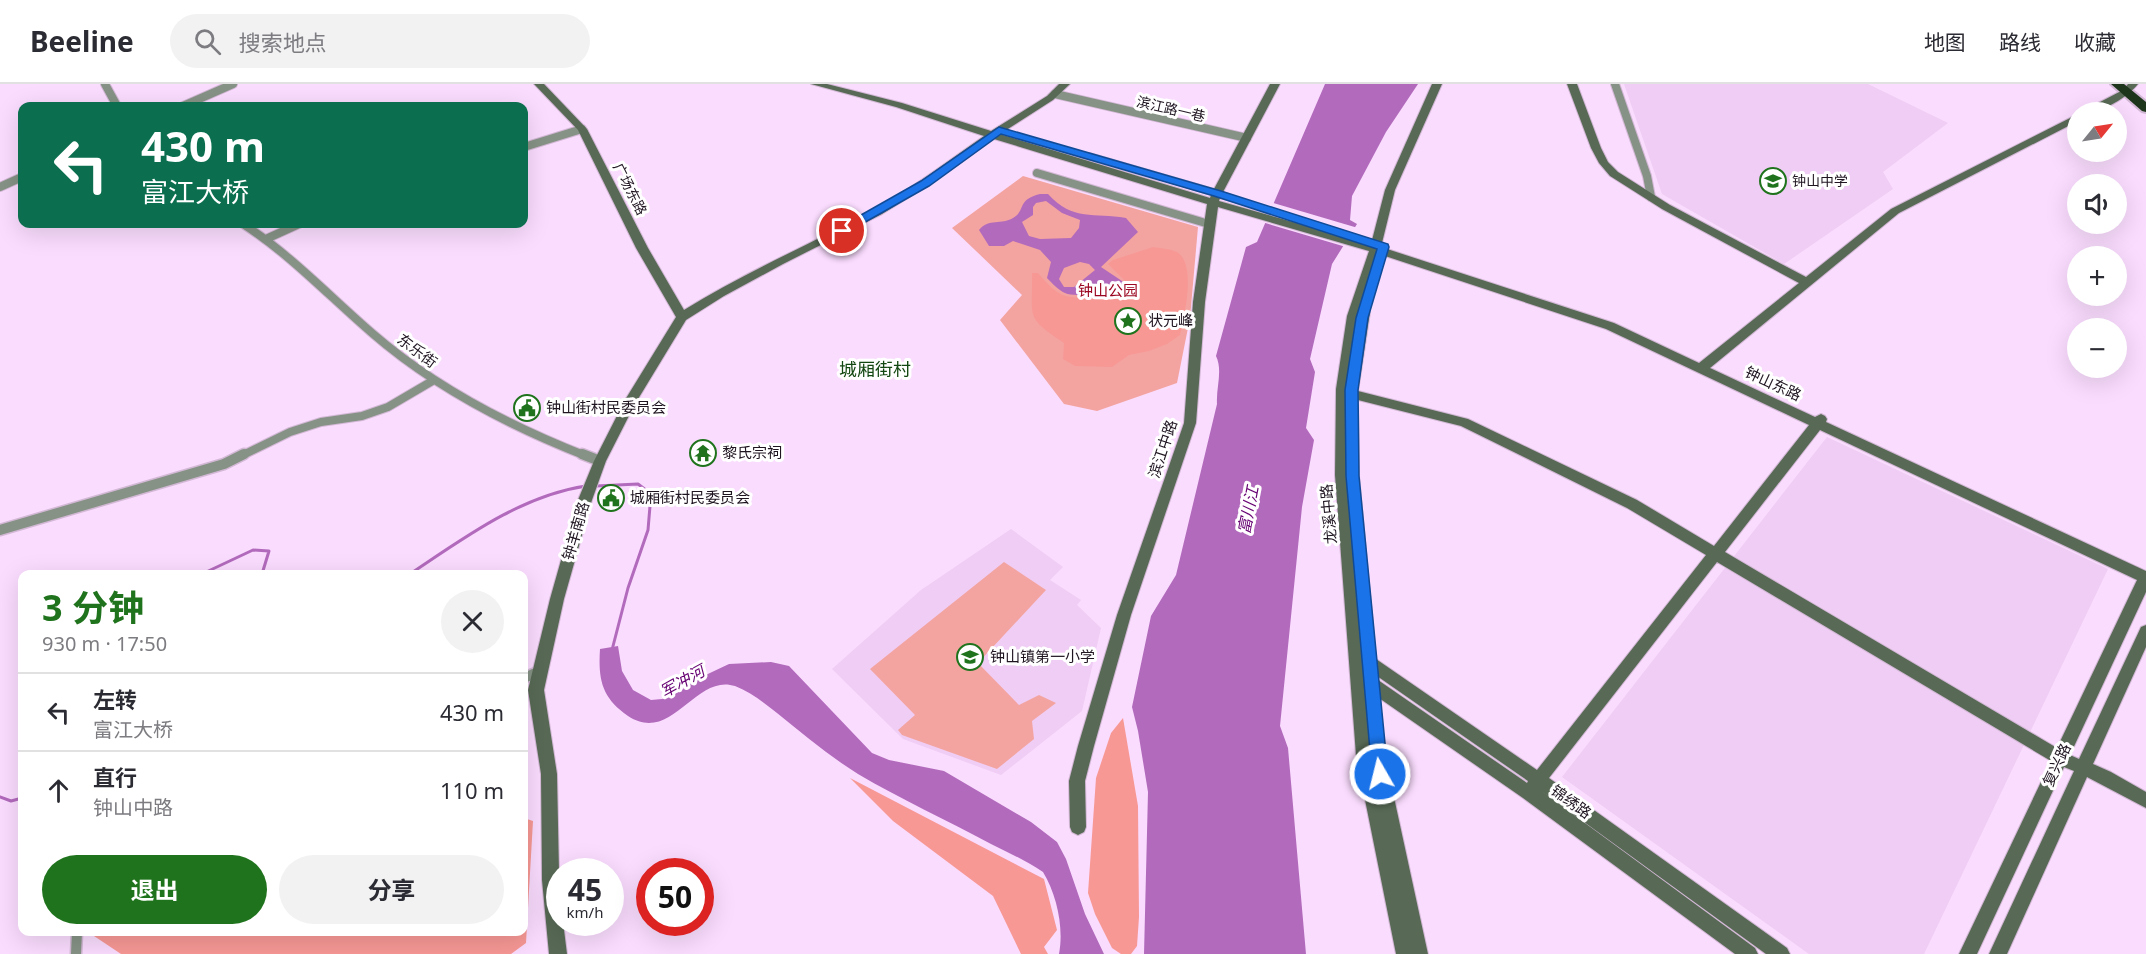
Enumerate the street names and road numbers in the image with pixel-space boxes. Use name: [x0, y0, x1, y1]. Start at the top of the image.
street label: 滨江路一巷: [1135, 91, 1207, 126]
street label: 广场东路: [609, 160, 652, 218]
street label: 东乐街: [394, 329, 442, 372]
street label: 钟山东路: [1742, 361, 1805, 405]
street label: 滨江中路: [1143, 417, 1181, 480]
street label: 龙溪中路: [1315, 483, 1341, 545]
street label: 钟羊南路: [557, 499, 593, 562]
street label: 复兴路: [2038, 740, 2075, 789]
street label: 锦绣路: [1548, 780, 1596, 823]

